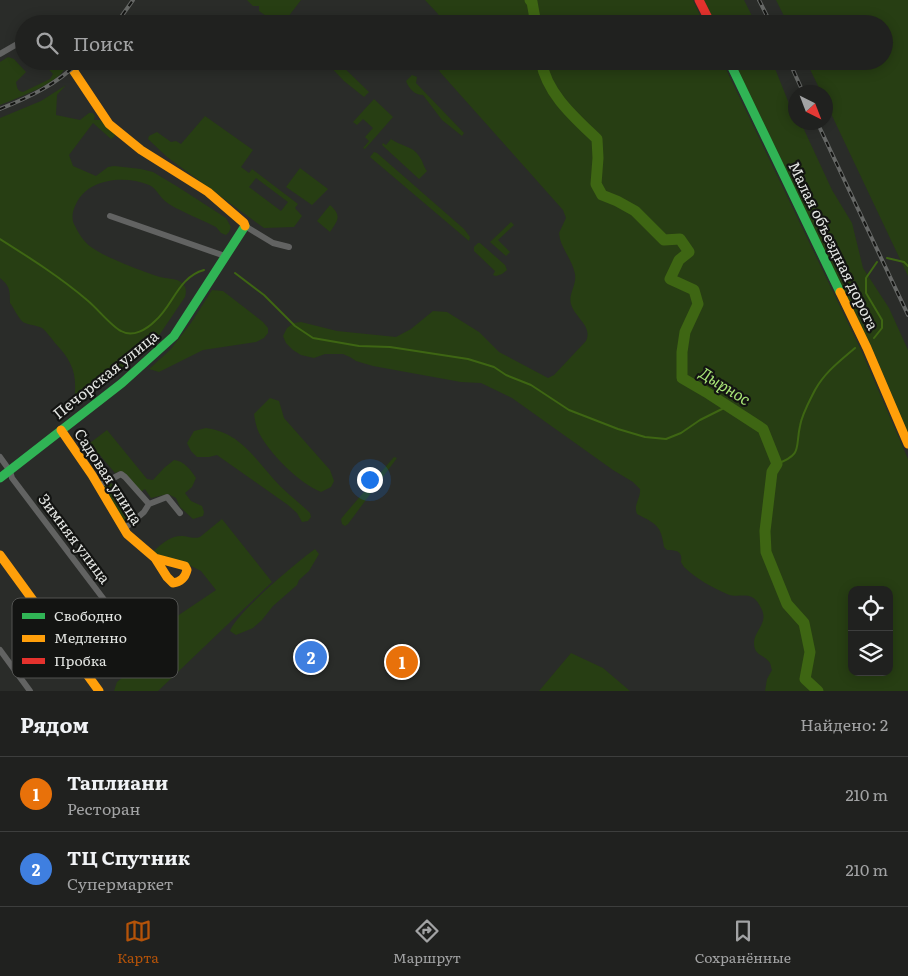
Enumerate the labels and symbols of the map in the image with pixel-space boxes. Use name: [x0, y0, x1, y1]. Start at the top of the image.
north arrow: [788, 85, 833, 130]
street label: Малая объездная дорога: [783, 157, 886, 334]
street label: Печорская улица: [47, 323, 164, 424]
water label: Дырнос: [695, 360, 756, 410]
street label: Садовая улица: [69, 423, 150, 530]
your location: [357, 467, 383, 493]
street label: Зимняя улица: [34, 488, 117, 589]
legend: [12, 598, 178, 678]
text: Свободно: [54, 605, 122, 625]
text: Медленно: [54, 627, 127, 647]
pin: 2: [295, 638, 327, 676]
pin: 1: [386, 643, 418, 681]
text: Пробка: [54, 650, 107, 670]

